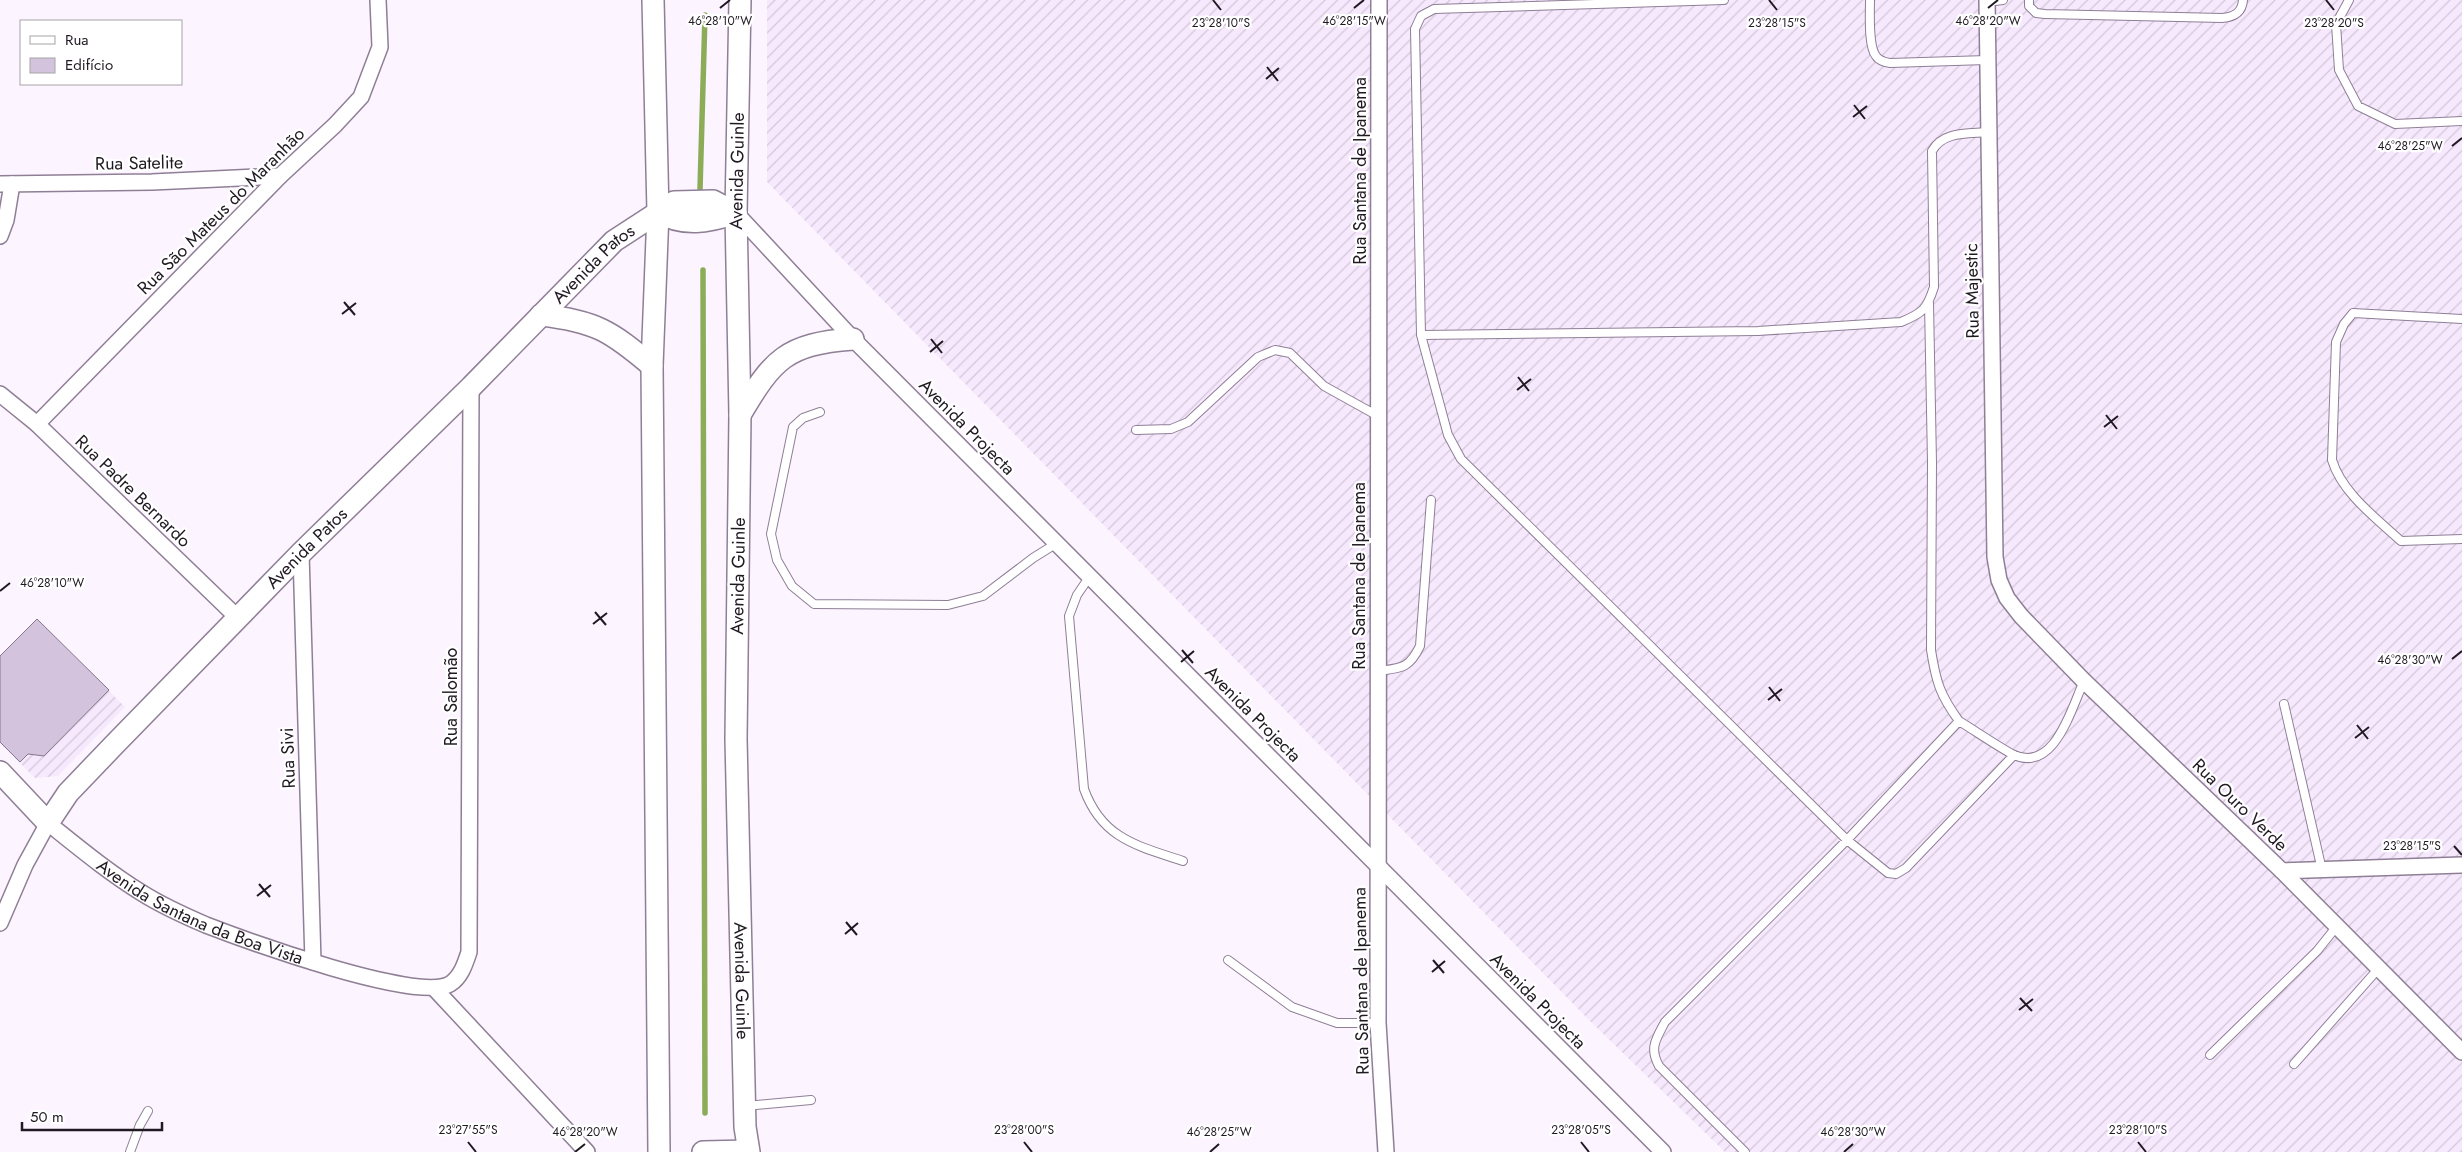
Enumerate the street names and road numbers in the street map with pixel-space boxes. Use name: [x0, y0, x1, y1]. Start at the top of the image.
street label: Rua Santana de Ipanema: [1347, 77, 1373, 265]
street label: Avenida Guinle: [723, 112, 751, 230]
street label: Rua São Mateus do Maranhão: [131, 121, 311, 301]
street label: Rua Satelite: [95, 149, 183, 177]
street label: Avenida Patos: [546, 218, 640, 310]
street label: Rua Majestic: [1958, 243, 1986, 339]
street label: Avenida Projecta: [913, 373, 1021, 481]
street label: Rua Padre Bernardo: [69, 429, 197, 553]
street label: Rua Santana de Ipanema: [1346, 482, 1372, 670]
street label: Avenida Patos: [260, 502, 353, 595]
street label: Avenida Guinle: [724, 517, 752, 635]
street label: Rua Salomão: [438, 647, 464, 746]
street label: Avenida Projecta: [1199, 660, 1307, 768]
street label: Rua Sivi: [274, 727, 302, 789]
street label: Rua Ouro Verde: [2186, 753, 2294, 857]
street label: Avenida Santana da Boa Vista: [91, 853, 306, 971]
street label: Rua Santana de Ipanema: [1346, 887, 1376, 1075]
street label: Avenida Guinle: [727, 922, 756, 1040]
street label: Avenida Projecta: [1484, 947, 1592, 1055]

